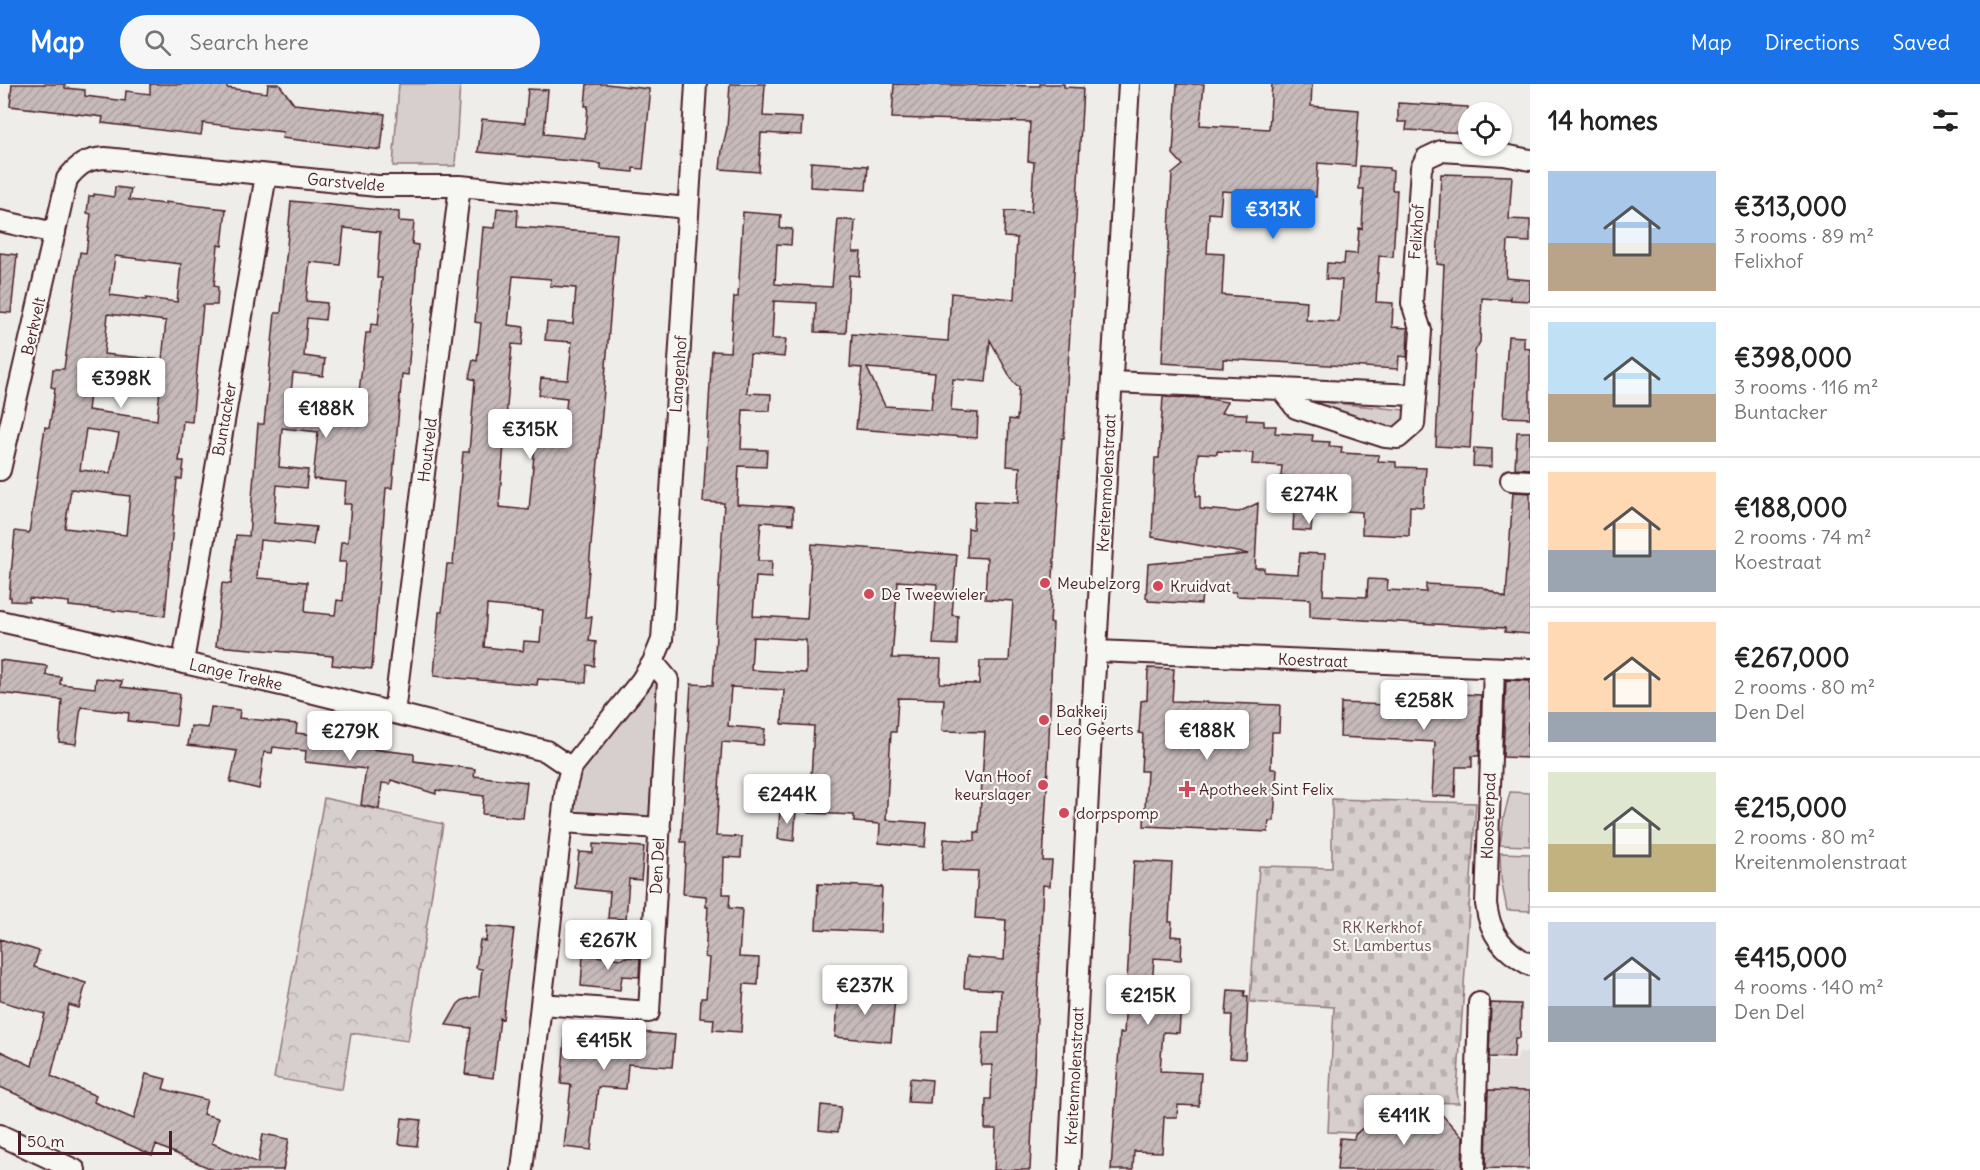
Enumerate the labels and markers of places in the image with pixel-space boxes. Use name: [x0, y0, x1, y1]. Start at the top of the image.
pin: €313K: [1231, 189, 1315, 240]
pin: €398K: [79, 358, 163, 409]
pin: €188K: [284, 388, 368, 439]
pin: €315K: [488, 409, 572, 460]
pin: €274K: [1267, 474, 1351, 525]
place label: Meubelzorg: [1057, 573, 1141, 593]
marker: Meubelzorg: [1038, 576, 1052, 590]
place label: Kruidvat: [1170, 576, 1232, 596]
marker: Kruidvat: [1151, 579, 1165, 593]
place label: De Tweewieler: [881, 584, 986, 604]
marker: De Tweewieler: [862, 587, 876, 601]
pin: €258K: [1382, 680, 1466, 731]
place label: Bakkeij Leo Geerts: [1056, 701, 1134, 739]
pin: €188K: [1165, 710, 1249, 761]
pin: €279K: [308, 711, 392, 762]
marker: Bakkeij Leo Geerts: [1037, 713, 1051, 727]
place label: Van Hoof keurslager: [954, 766, 1032, 804]
pin: €244K: [745, 774, 829, 825]
marker: Van Hoof keurslager: [1036, 778, 1050, 792]
place label: Apotheek Sint Felix: [1199, 779, 1334, 799]
marker: Apotheek Sint Felix: [1180, 782, 1194, 796]
place label: dorpspomp: [1076, 803, 1159, 823]
marker: dorpspomp: [1057, 806, 1071, 820]
pin: €267K: [566, 920, 650, 971]
pin: €237K: [823, 965, 907, 1016]
pin: €215K: [1106, 975, 1190, 1026]
pin: €415K: [562, 1020, 646, 1071]
pin: €411K: [1362, 1095, 1446, 1146]

